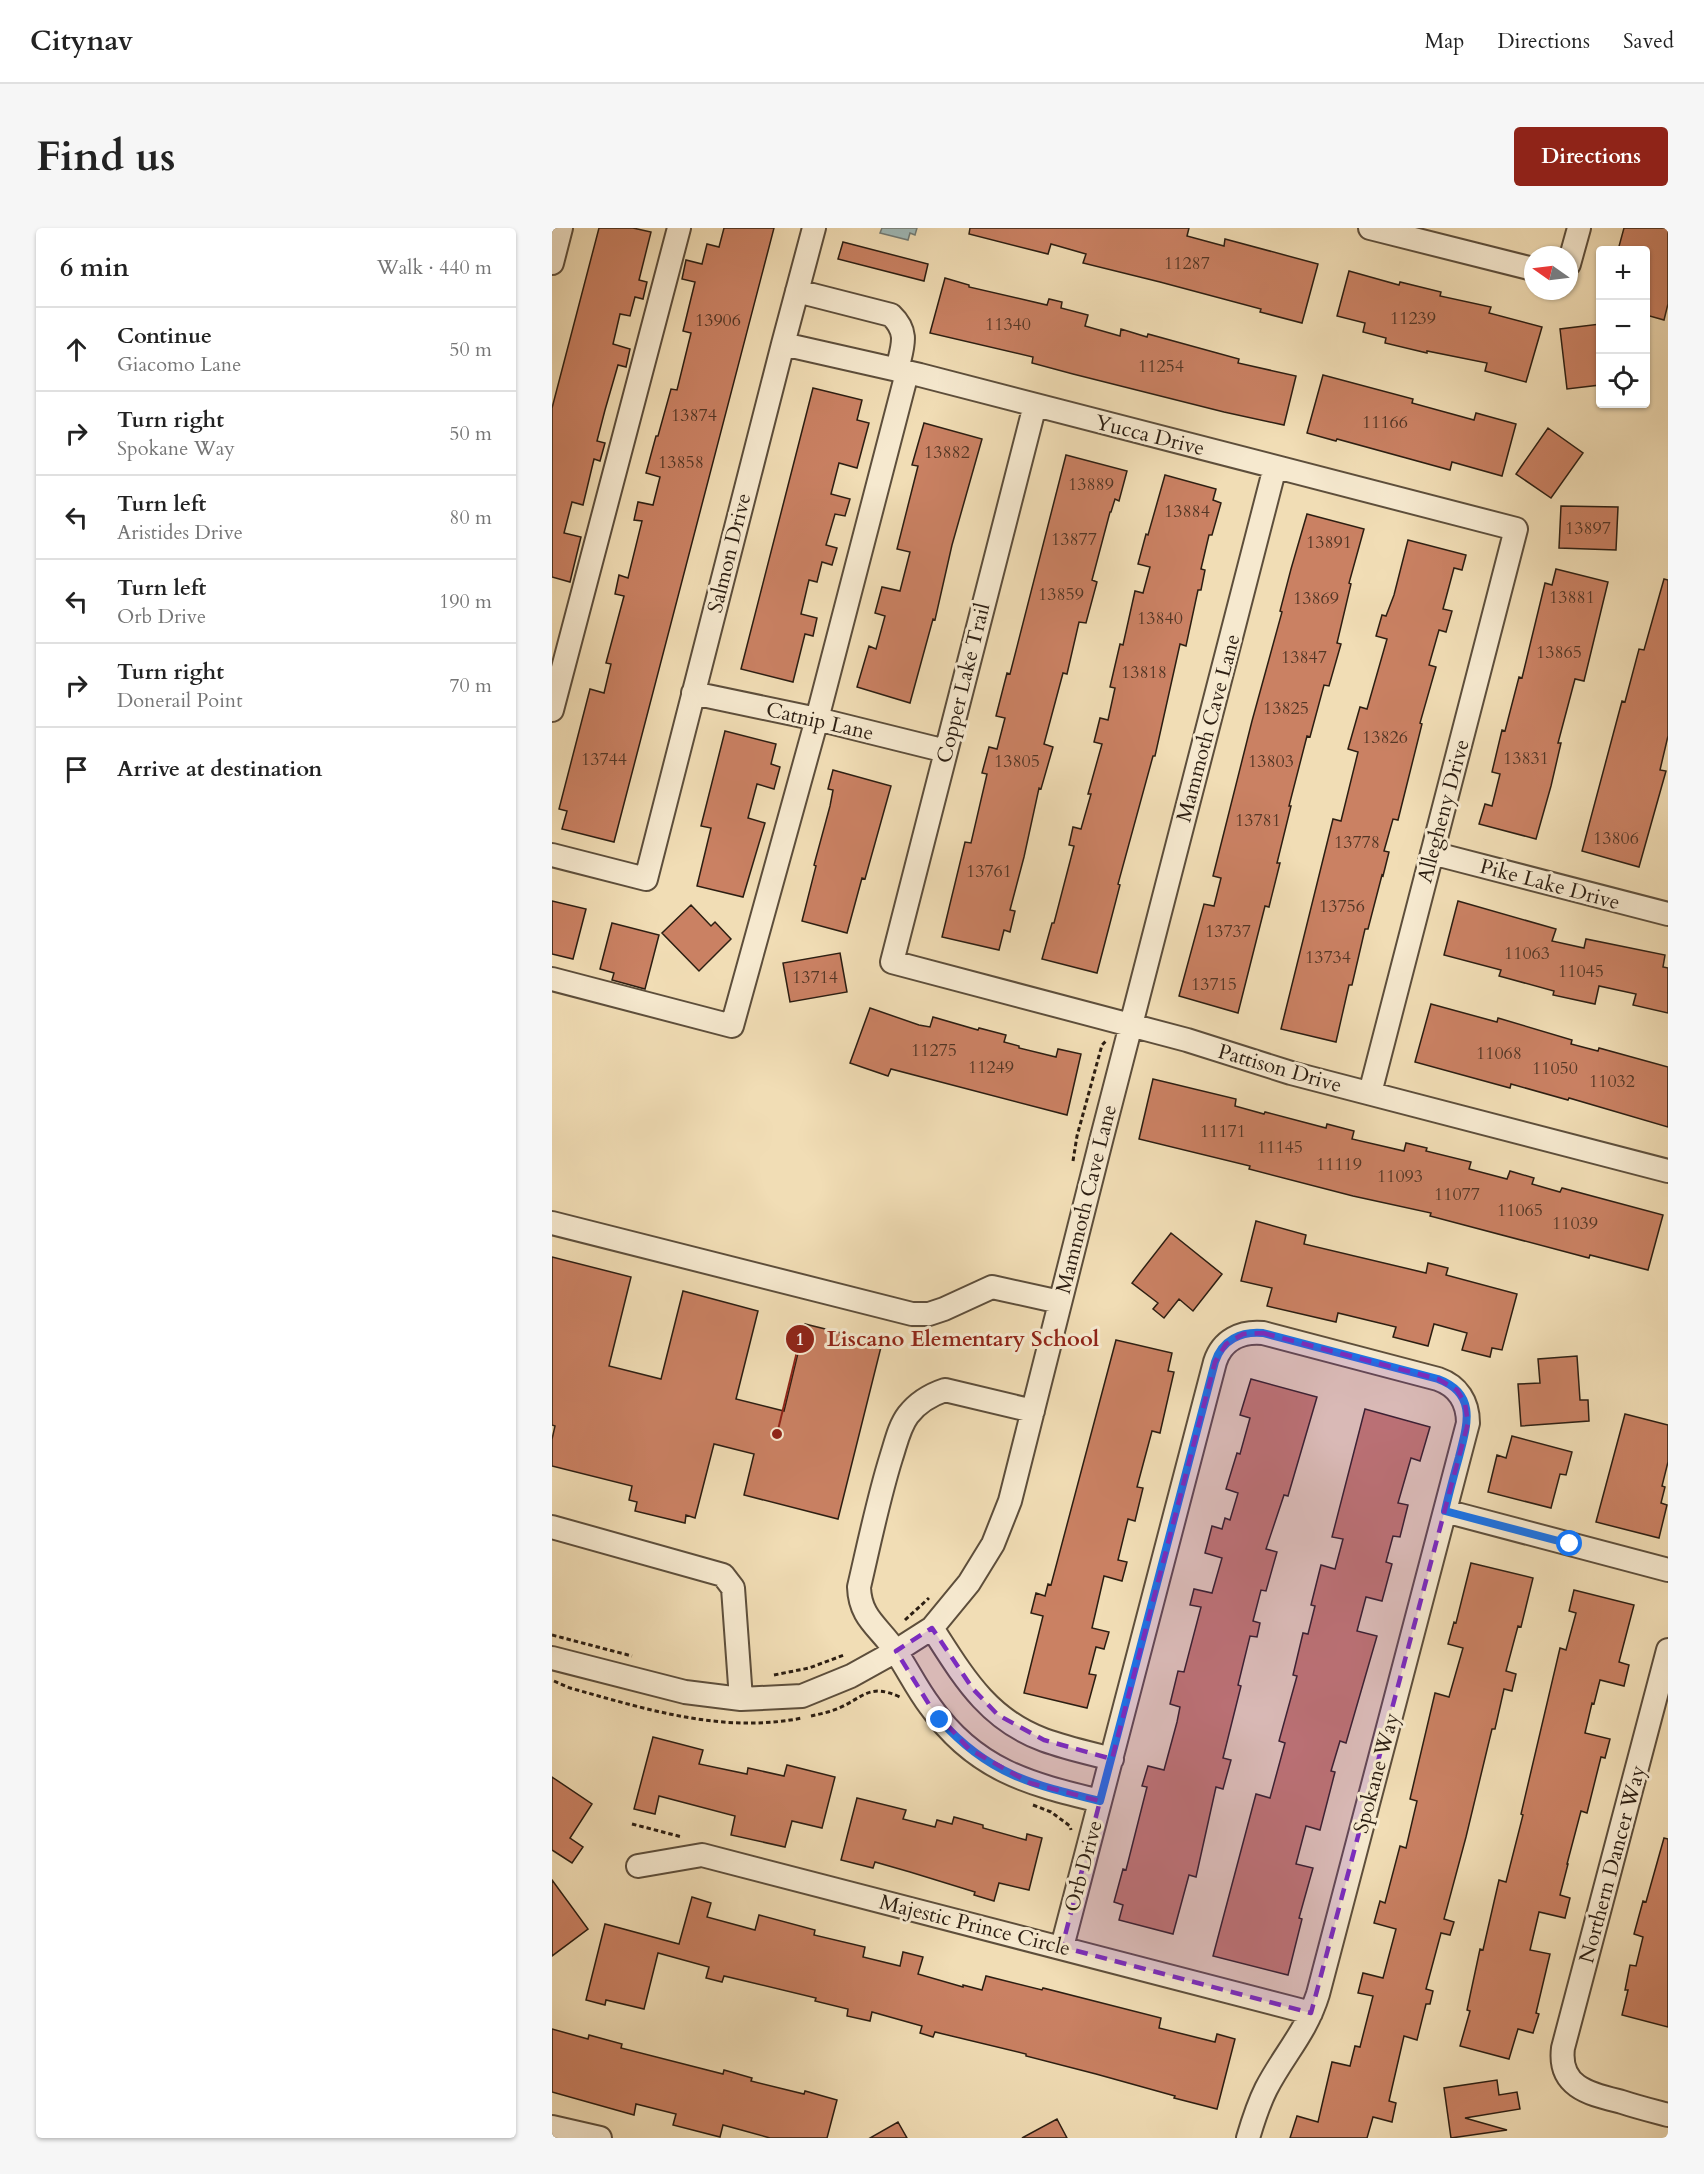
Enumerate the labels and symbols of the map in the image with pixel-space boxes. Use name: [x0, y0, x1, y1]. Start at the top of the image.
north arrow: [1524, 246, 1578, 300]
house number: 11287: [1164, 251, 1210, 276]
house number: 11239: [1390, 306, 1436, 331]
house number: 13906: [695, 308, 741, 333]
house number: 11340: [985, 312, 1031, 337]
house number: 11254: [1138, 354, 1184, 379]
house number: 13874: [671, 403, 717, 428]
street label: Yucca Drive: [1092, 408, 1208, 463]
house number: 11166: [1362, 410, 1408, 435]
house number: 13882: [924, 440, 970, 465]
house number: 13858: [658, 450, 704, 475]
house number: 13889: [1068, 472, 1114, 497]
street label: Salmon Drive: [701, 490, 758, 616]
house number: 13884: [1164, 499, 1210, 524]
house number: 13897: [1565, 516, 1611, 541]
house number: 13877: [1051, 527, 1097, 552]
house number: 13891: [1306, 530, 1352, 555]
house number: 13859: [1038, 582, 1084, 607]
house number: 13881: [1549, 585, 1595, 610]
house number: 13869: [1293, 586, 1339, 611]
street label: Copper Lake Trail: [930, 600, 997, 766]
house number: 13840: [1137, 606, 1183, 631]
street label: Mammoth Cave Lane: [1169, 631, 1248, 825]
house number: 13865: [1536, 640, 1582, 665]
house number: 13847: [1281, 645, 1327, 670]
house number: 13818: [1121, 660, 1167, 685]
street label: Catnip Lane: [763, 695, 877, 748]
house number: 13825: [1263, 696, 1309, 721]
house number: 13826: [1362, 725, 1408, 750]
street label: Allegheny Drive: [1410, 736, 1477, 886]
house number: 13831: [1503, 746, 1549, 771]
house number: 13744: [581, 747, 627, 772]
house number: 13805: [994, 749, 1040, 774]
house number: 13803: [1248, 749, 1294, 774]
house number: 13781: [1235, 808, 1281, 833]
house number: 13806: [1593, 826, 1639, 851]
house number: 13778: [1334, 830, 1380, 855]
street label: Pike Lake Drive: [1477, 852, 1623, 917]
house number: 13761: [966, 859, 1012, 884]
house number: 13756: [1319, 894, 1365, 919]
house number: 13737: [1205, 919, 1251, 944]
house number: 11063: [1504, 941, 1550, 966]
house number: 13734: [1305, 945, 1351, 970]
house number: 11045: [1558, 959, 1604, 984]
house number: 13714: [792, 965, 838, 990]
house number: 13715: [1191, 972, 1237, 997]
street label: Pattison Drive: [1215, 1037, 1345, 1100]
house number: 11275: [911, 1038, 957, 1063]
house number: 11068: [1476, 1041, 1522, 1066]
house number: 11249: [968, 1055, 1014, 1080]
house number: 11050: [1532, 1056, 1578, 1081]
house number: 11032: [1589, 1069, 1635, 1094]
street label: Mammoth Cave Lane: [1049, 1102, 1124, 1297]
house number: 11171: [1200, 1119, 1246, 1144]
house number: 11145: [1257, 1135, 1303, 1160]
house number: 11119: [1316, 1152, 1362, 1177]
house number: 11093: [1377, 1164, 1423, 1189]
house number: 11077: [1434, 1182, 1480, 1207]
house number: 11065: [1497, 1198, 1543, 1223]
house number: 11039: [1552, 1211, 1598, 1236]
callout: Liscano Elementary School: [785, 1319, 1112, 1359]
text: Liscano Elementary School: [827, 1324, 1100, 1354]
text: 1: [795, 1327, 805, 1352]
route start: [1556, 1530, 1582, 1556]
route end: [926, 1706, 952, 1732]
street label: Spokane Way: [1346, 1710, 1407, 1837]
street label: Northern Dancer Way: [1572, 1762, 1653, 1966]
street label: Orb Drive: [1057, 1817, 1110, 1915]
street label: Majestic Prince Circle: [876, 1888, 1073, 1963]

